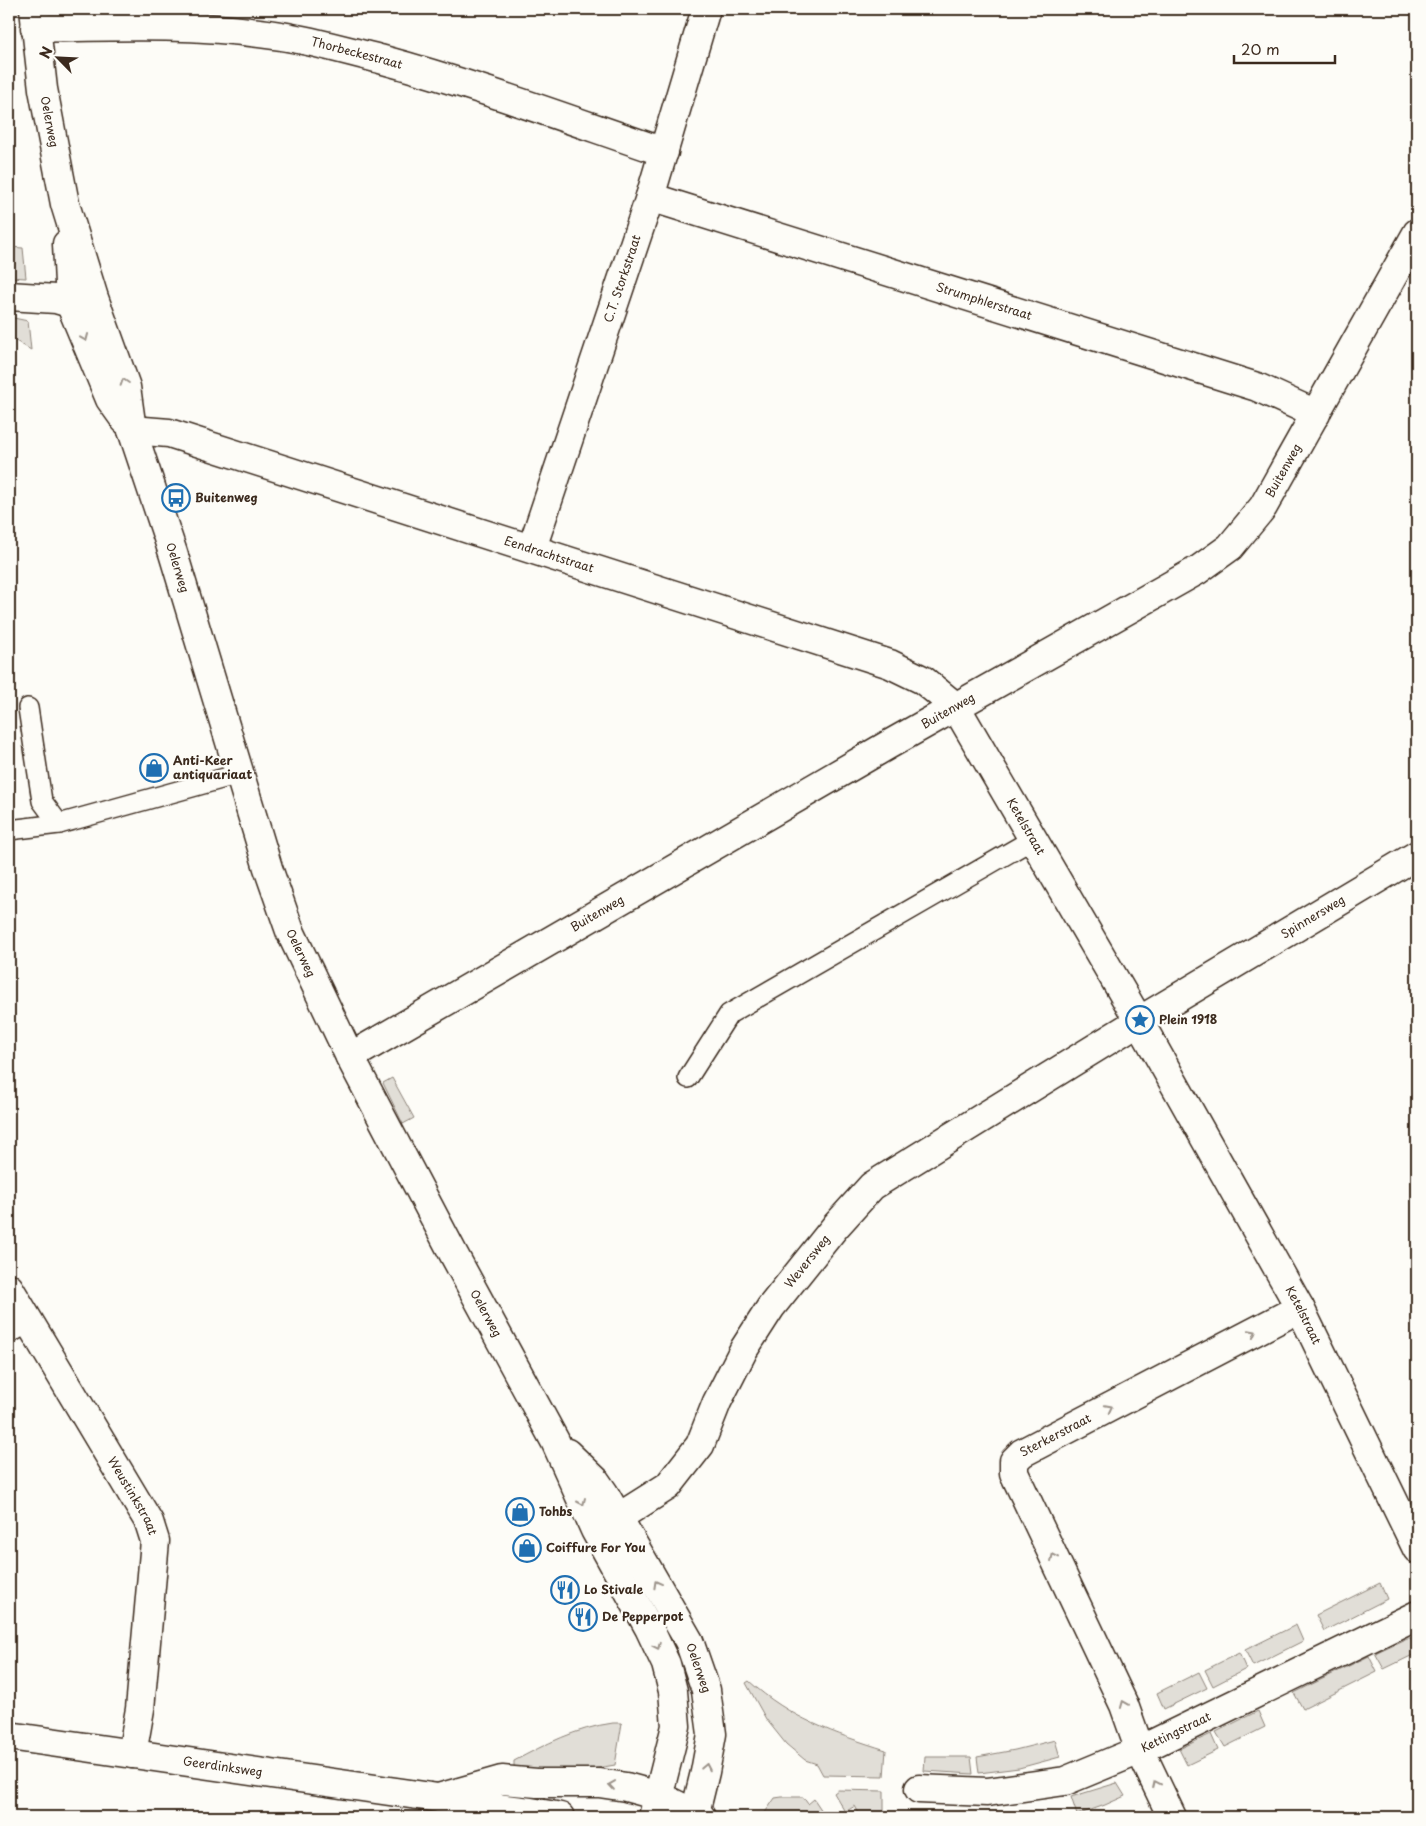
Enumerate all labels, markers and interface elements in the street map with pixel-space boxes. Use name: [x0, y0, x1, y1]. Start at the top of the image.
north arrow: [32, 32, 82, 82]
street label: Thorbeckestraat: [309, 32, 405, 73]
scale bar: [1234, 32, 1335, 64]
text: 20 m: [1241, 37, 1280, 60]
text: N: [34, 43, 58, 62]
street label: Oelerweg: [37, 94, 64, 149]
street label: C.T. Storkstraat: [598, 232, 645, 325]
street label: Strumphlerstraat: [934, 277, 1035, 324]
one-way arrow: [78, 333, 89, 342]
one-way arrow: [120, 378, 130, 387]
street label: Buitenweg: [1260, 440, 1305, 500]
bus stop icon: Buitenweg: [161, 483, 191, 513]
place label: Buitenweg: [195, 488, 258, 506]
street label: Eendrachtstraat: [502, 531, 596, 577]
street label: Oelerweg: [162, 540, 195, 595]
street label: Buitenweg: [917, 688, 978, 733]
place label: Anti-Keer antiquariaat: [173, 751, 252, 783]
shop icon: Anti-Keer antiquariaat: [139, 753, 169, 783]
street label: Ketelstraat: [1003, 794, 1050, 858]
street label: Buitenweg: [567, 890, 627, 935]
street label: Spinnersweg: [1277, 890, 1348, 942]
street label: Oelerweg: [282, 925, 321, 980]
place icon: Plein 1918: [1125, 1005, 1155, 1035]
place label: Plein 1918: [1159, 1010, 1217, 1028]
street label: Weversweg: [780, 1230, 834, 1291]
street label: Ketelstraat: [1281, 1282, 1326, 1347]
street label: Oelerweg: [466, 1286, 507, 1340]
one-way arrow: [1248, 1329, 1257, 1339]
one-way arrow: [1104, 1404, 1113, 1414]
street label: Sterkerstraat: [1016, 1408, 1094, 1461]
street label: Weustinkstraat: [104, 1453, 163, 1537]
shop icon: Tohbs: [505, 1497, 535, 1527]
one-way arrow: [576, 1497, 587, 1506]
place label: Tohbs: [539, 1502, 573, 1520]
shop icon: Coiffure For You: [512, 1533, 542, 1563]
place label: Coiffure For You: [546, 1538, 646, 1556]
one-way arrow: [1050, 1553, 1060, 1562]
restaurant icon: Lo Stivale: [550, 1575, 580, 1605]
place label: Lo Stivale: [584, 1580, 643, 1598]
one-way arrow: [653, 1580, 663, 1589]
restaurant icon: De Pepperpot: [568, 1602, 598, 1632]
place label: De Pepperpot: [602, 1607, 684, 1625]
street label: Oelerweg: [682, 1640, 716, 1695]
one-way arrow: [651, 1641, 662, 1650]
one-way arrow: [1119, 1700, 1130, 1709]
street label: Kettingstraat: [1137, 1707, 1214, 1756]
street label: Geerdinksweg: [182, 1751, 264, 1781]
one-way arrow: [700, 1762, 711, 1771]
one-way arrow: [608, 1780, 616, 1790]
one-way arrow: [1152, 1780, 1162, 1789]

